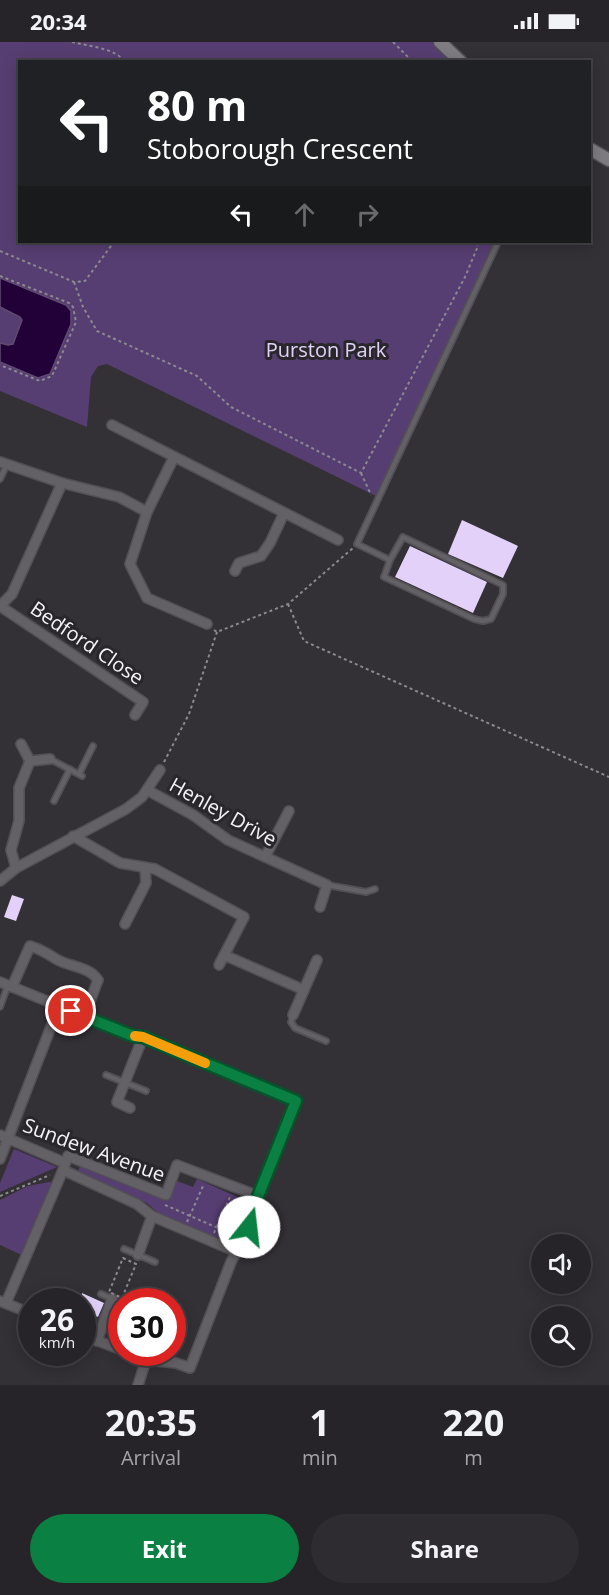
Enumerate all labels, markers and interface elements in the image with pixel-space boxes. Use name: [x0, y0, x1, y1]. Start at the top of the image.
text: 20:34: [30, 6, 87, 36]
text: 80 m: [147, 76, 247, 133]
icon: left: [48, 84, 126, 162]
text: Stoborough Crescent: [147, 130, 413, 167]
icon: left: [225, 198, 258, 231]
icon: ahead: [288, 198, 321, 231]
icon: right: [351, 198, 384, 231]
park label: Purston Park: [266, 336, 387, 363]
street label: Bedford Close: [25, 595, 149, 690]
street label: Henley Drive: [165, 771, 282, 852]
pin: [45, 985, 96, 1036]
icon: arrive: [54, 994, 87, 1027]
street label: Sundew Avenue: [19, 1111, 169, 1188]
position arrow: [217, 1195, 281, 1259]
map controls: [531, 1234, 591, 1366]
button: sound: [531, 1234, 591, 1294]
speed limit sign: 30: [108, 1288, 186, 1366]
text: 26: [40, 1299, 74, 1340]
button: search: [531, 1306, 591, 1366]
text: km/h: [39, 1332, 75, 1352]
text: 20:35: [105, 1398, 197, 1447]
text: 1: [310, 1398, 330, 1447]
text: 220: [443, 1398, 504, 1447]
text: Arrival: [121, 1444, 181, 1471]
text: min: [302, 1444, 338, 1471]
text: m: [464, 1444, 483, 1471]
button: Exit: [30, 1514, 299, 1583]
button: Share: [311, 1514, 579, 1583]

